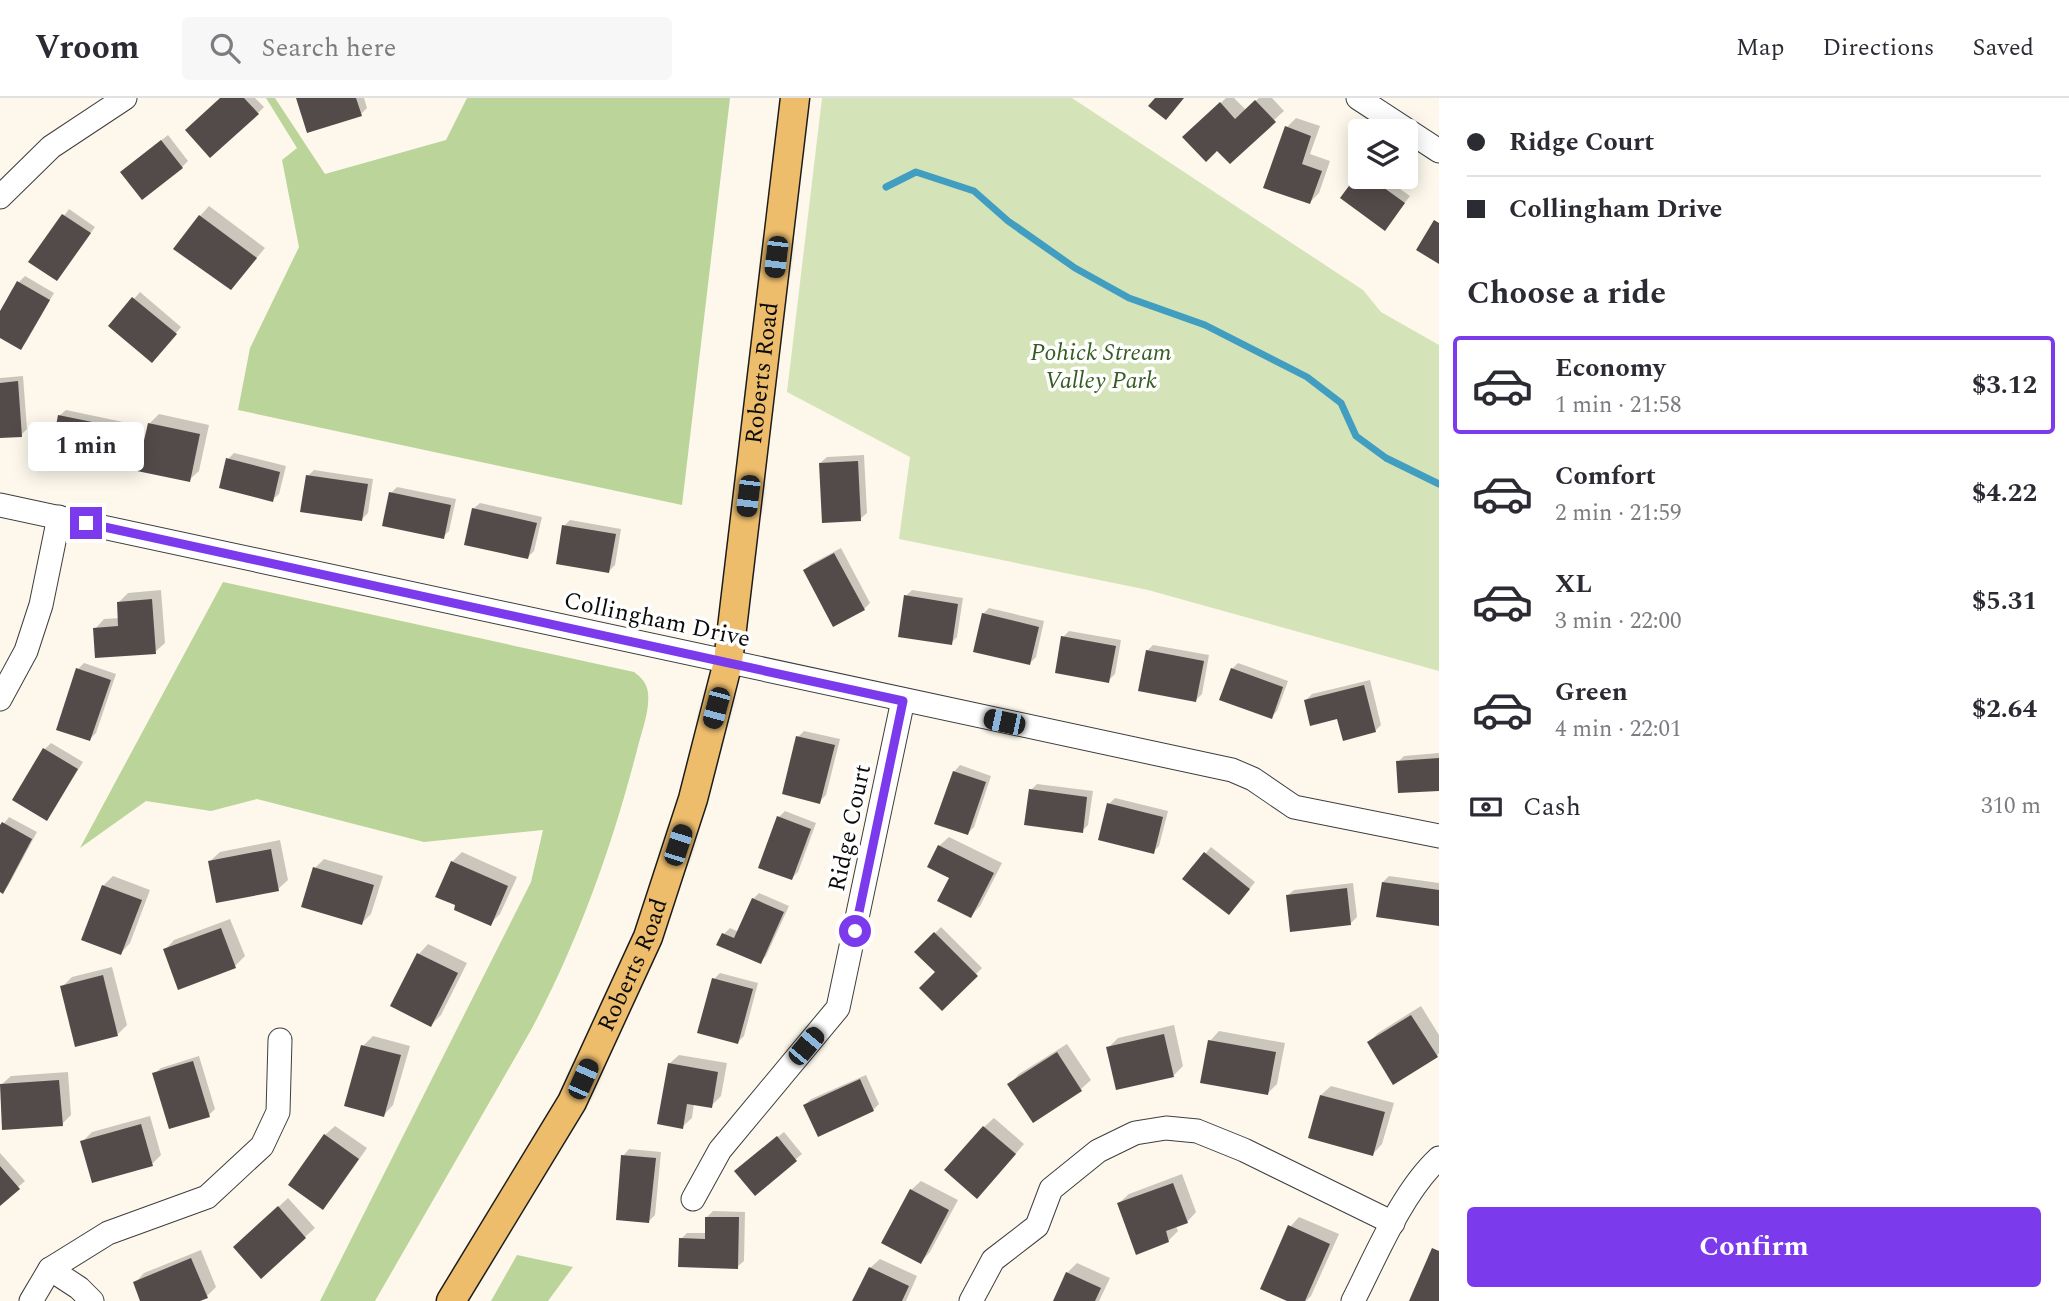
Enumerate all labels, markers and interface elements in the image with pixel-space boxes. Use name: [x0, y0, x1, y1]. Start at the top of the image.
search box: [182, 17, 672, 80]
text: Vroom: [35, 23, 140, 73]
text: Search here: [262, 28, 396, 68]
icon: search: [206, 29, 244, 67]
text: Map: [1736, 30, 1784, 66]
text: Directions: [1822, 30, 1934, 66]
text: Saved: [1972, 30, 2034, 66]
map controls: [1348, 119, 1418, 189]
button: layers: [1348, 119, 1418, 189]
text: Ridge Court: [1509, 122, 1654, 162]
text: Collingham Drive: [1509, 189, 1722, 229]
car: [764, 235, 789, 279]
text: Choose a ride: [1467, 269, 1666, 318]
street label: Roberts Road: [736, 300, 789, 446]
park label: Pohick Stream Valley Park: [1030, 335, 1172, 399]
text: Economy: [1555, 348, 1665, 388]
icon: car: [1471, 354, 1534, 417]
text: $3.12: [1972, 365, 2037, 405]
text: 1 min · 21:58: [1555, 388, 1682, 423]
callout: 1 min: [28, 422, 144, 470]
text: 1 min: [55, 429, 117, 464]
text: Comfort: [1555, 456, 1656, 496]
icon: car: [1471, 462, 1534, 525]
text: $4.22: [1972, 473, 2037, 513]
car: [736, 474, 761, 518]
text: 2 min · 21:59: [1555, 496, 1682, 531]
route end: [70, 507, 102, 539]
text: XL: [1555, 564, 1592, 604]
icon: car: [1471, 570, 1534, 633]
text: $5.31: [1972, 581, 2037, 621]
street label: Collingham Drive: [560, 583, 754, 657]
text: 3 min · 22:00: [1555, 604, 1682, 639]
text: Green: [1555, 672, 1628, 712]
icon: car: [1471, 678, 1534, 741]
car: [701, 685, 732, 731]
text: $2.64: [1972, 689, 2037, 729]
car: [982, 707, 1027, 737]
text: 4 min · 22:01: [1555, 712, 1682, 747]
street label: Ridge Court: [819, 761, 881, 895]
text: Cash: [1523, 787, 1581, 827]
icon: cash: [1467, 788, 1505, 826]
text: 310 m: [1981, 789, 2041, 824]
car: [662, 822, 695, 868]
street label: Roberts Road: [589, 894, 677, 1038]
route start: [839, 915, 871, 947]
car: [785, 1023, 828, 1069]
car: [565, 1056, 602, 1102]
button: Confirm: [1467, 1207, 2041, 1287]

